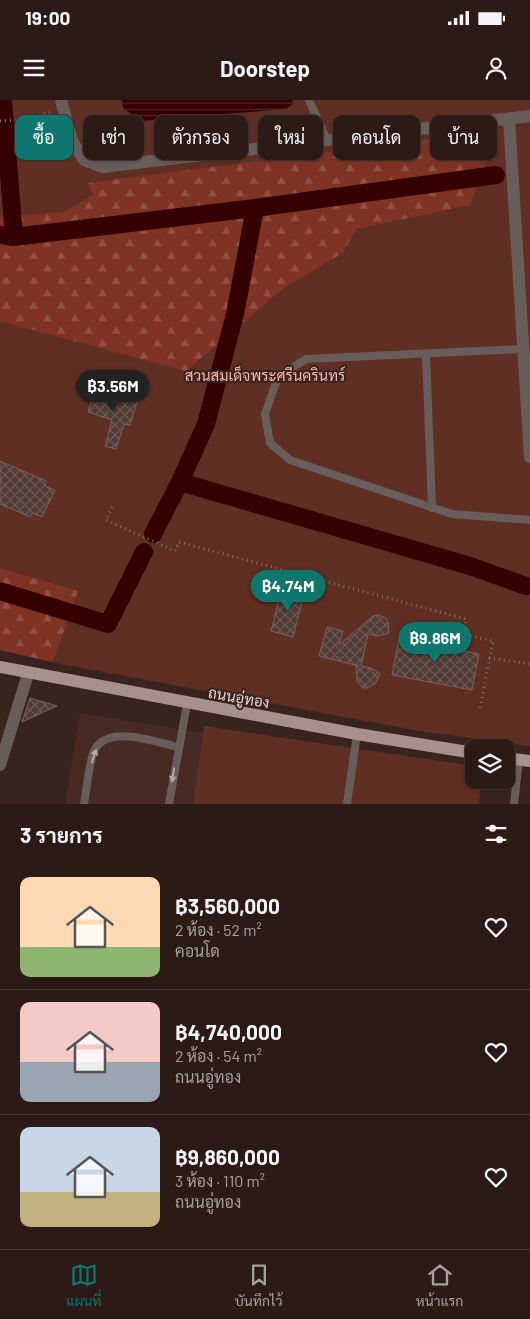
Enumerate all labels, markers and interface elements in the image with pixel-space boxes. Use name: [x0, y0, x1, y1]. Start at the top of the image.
text: 19:00: [25, 6, 70, 29]
icon: menu: [20, 54, 48, 82]
icon: person: [482, 54, 510, 82]
text: Doorstep: [220, 55, 310, 81]
chip: ซื้อ: [15, 115, 73, 160]
chip: เช่า: [83, 115, 144, 160]
chip: ตัวกรอง: [154, 115, 248, 160]
chip: ใหม่: [258, 115, 323, 160]
chip: คอนโด: [333, 115, 420, 160]
chip: บ้าน: [430, 115, 497, 160]
park label: สวนสมเด็จพระศรีนครินทร์: [185, 365, 345, 384]
pin: ฿3.56M: [72, 370, 154, 412]
text: ฿3.56M: [87, 376, 139, 395]
pin: ฿4.74M: [247, 570, 329, 612]
text: ฿4.74M: [262, 576, 314, 595]
pin: ฿9.86M: [394, 622, 476, 664]
text: ฿9.86M: [409, 628, 461, 647]
street label: ถนนอู่ทอง: [207, 683, 271, 713]
map controls: [465, 739, 515, 789]
button: layers: [465, 739, 515, 789]
one-way arrow: [90, 749, 98, 764]
one-way arrow: [169, 768, 177, 784]
icon: filters: [482, 820, 510, 848]
text: 3 รายการ: [20, 822, 103, 847]
text: ฿3,560,000: [175, 893, 280, 918]
icon: home: [60, 897, 120, 957]
icon: heart: [482, 913, 510, 941]
text: 2 ห้อง · 52 m²: [175, 920, 262, 939]
text: คอนโด: [175, 941, 220, 960]
text: ฿4,740,000: [175, 1019, 282, 1044]
icon: home: [60, 1022, 120, 1082]
icon: heart: [482, 1038, 510, 1066]
text: 2 ห้อง · 54 m²: [175, 1046, 262, 1065]
text: ถนนอู่ทอง: [175, 1067, 241, 1086]
text: ฿9,860,000: [175, 1144, 280, 1169]
icon: home: [60, 1147, 120, 1207]
icon: heart: [482, 1163, 510, 1191]
text: 3 ห้อง · 110 m²: [175, 1171, 265, 1190]
text: ถนนอู่ทอง: [175, 1192, 241, 1211]
tab: แผนที่: [67, 1261, 102, 1309]
tab: บันทึกไว้: [235, 1261, 283, 1309]
tab: หน้าแรก: [416, 1261, 463, 1309]

